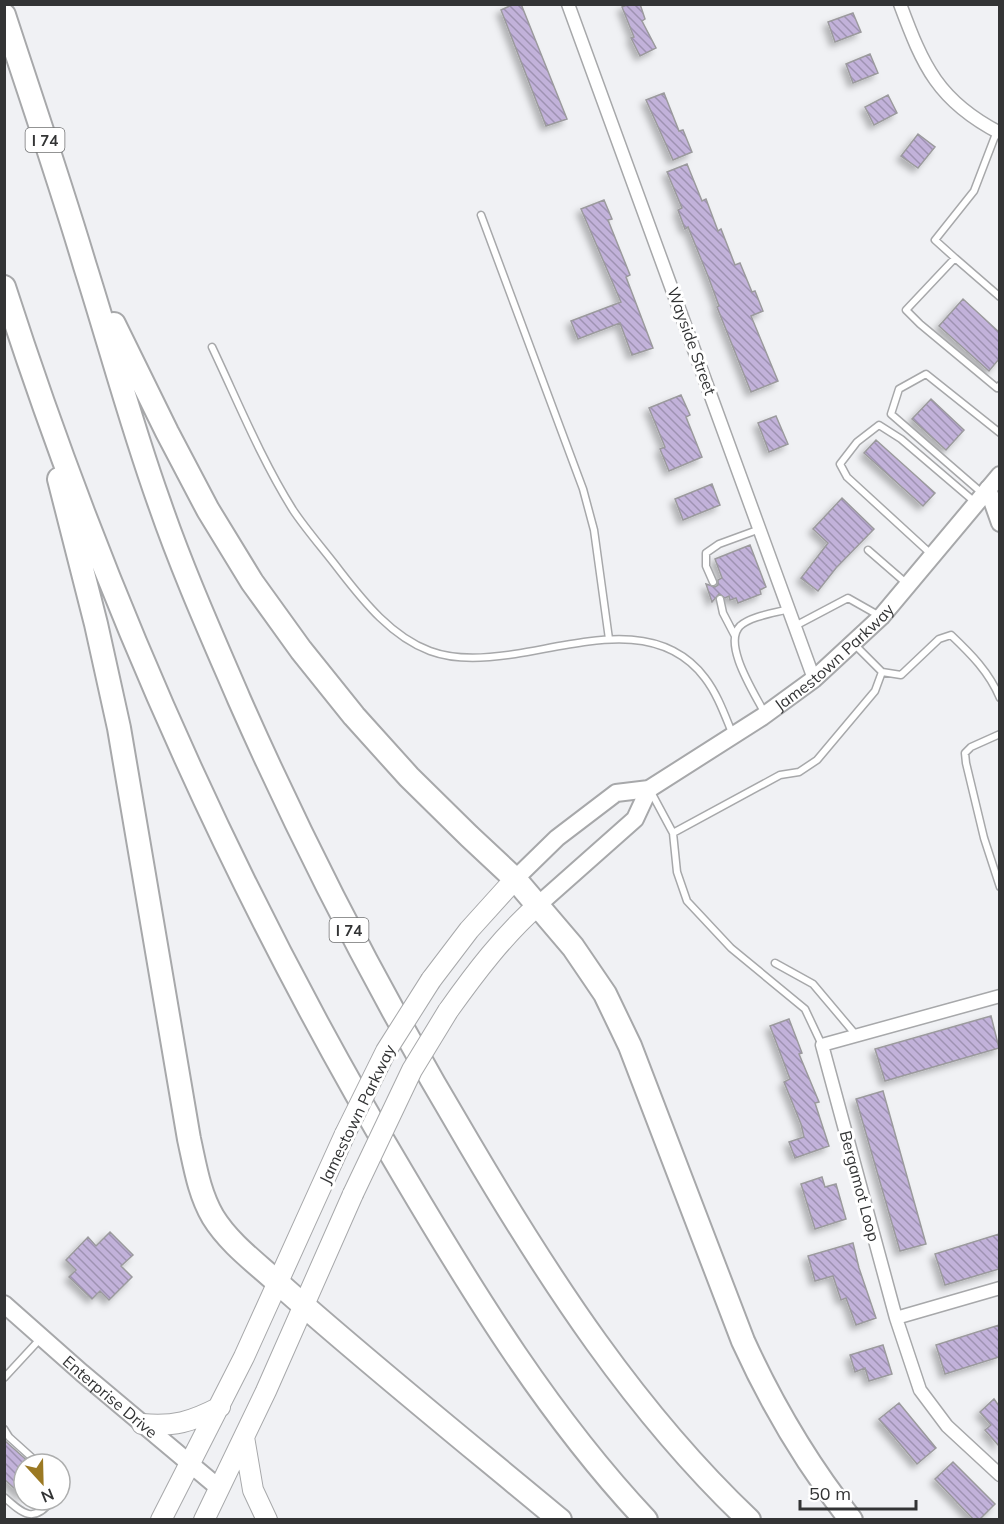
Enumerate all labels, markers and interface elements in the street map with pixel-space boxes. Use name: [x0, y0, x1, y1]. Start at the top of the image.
road number: I 74: [26, 128, 64, 152]
street label: Wayside Street: [663, 284, 721, 398]
street label: Jamestown Parkway: [770, 599, 898, 715]
road number: I 74: [330, 918, 368, 942]
street label: Jamestown Parkway: [315, 1041, 400, 1187]
street label: Bergamot Loop: [836, 1128, 884, 1244]
street label: Enterprise Drive: [59, 1351, 162, 1442]
north arrow: [12, 1452, 72, 1512]
scale bar: [800, 1473, 916, 1511]
text: 50 m: [809, 1482, 851, 1505]
text: N: [38, 1484, 57, 1507]

